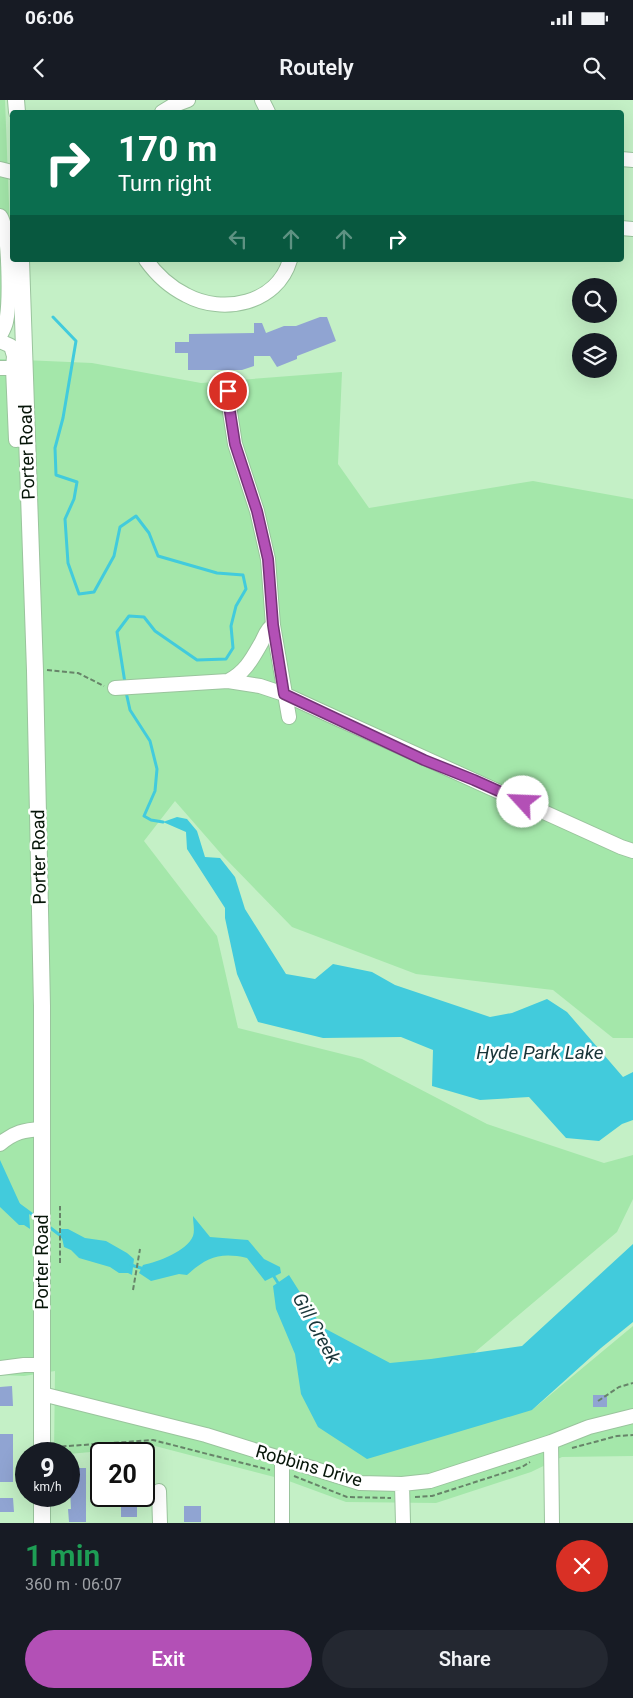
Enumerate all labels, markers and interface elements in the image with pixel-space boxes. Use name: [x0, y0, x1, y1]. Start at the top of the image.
text: 06:06: [25, 6, 74, 29]
icon: back: [25, 54, 53, 82]
icon: search: [580, 54, 608, 82]
text: Routely: [279, 55, 354, 80]
text: 170 m: [118, 129, 217, 170]
icon: right: [35, 130, 100, 195]
text: Turn right: [118, 171, 212, 196]
icon: left: [224, 225, 252, 253]
icon: ahead: [277, 225, 305, 253]
icon: ahead: [330, 225, 358, 253]
icon: right: [383, 225, 411, 253]
map controls: [572, 278, 617, 378]
button: search: [572, 278, 617, 323]
button: layers: [572, 333, 617, 378]
pin: [207, 370, 249, 412]
icon: arrive: [214, 377, 242, 405]
street label: Porter Road: [14, 404, 39, 500]
position arrow: [496, 775, 548, 827]
street label: Porter Road: [27, 809, 50, 905]
water label: Hyde Park Lake: [476, 1041, 604, 1064]
street label: Porter Road: [31, 1214, 52, 1310]
water label: Gill Creek: [288, 1289, 346, 1368]
street label: Robbins Drive: [253, 1440, 365, 1491]
speed limit sign: 20: [90, 1442, 155, 1507]
text: 9: [40, 1454, 55, 1483]
text: km/h: [33, 1480, 62, 1494]
text: 1 min: [25, 1538, 100, 1573]
button: close: [556, 1540, 608, 1592]
text: 360 m · 06:07: [25, 1575, 122, 1594]
button: Exit: [25, 1630, 312, 1688]
button: Share: [322, 1630, 608, 1688]

